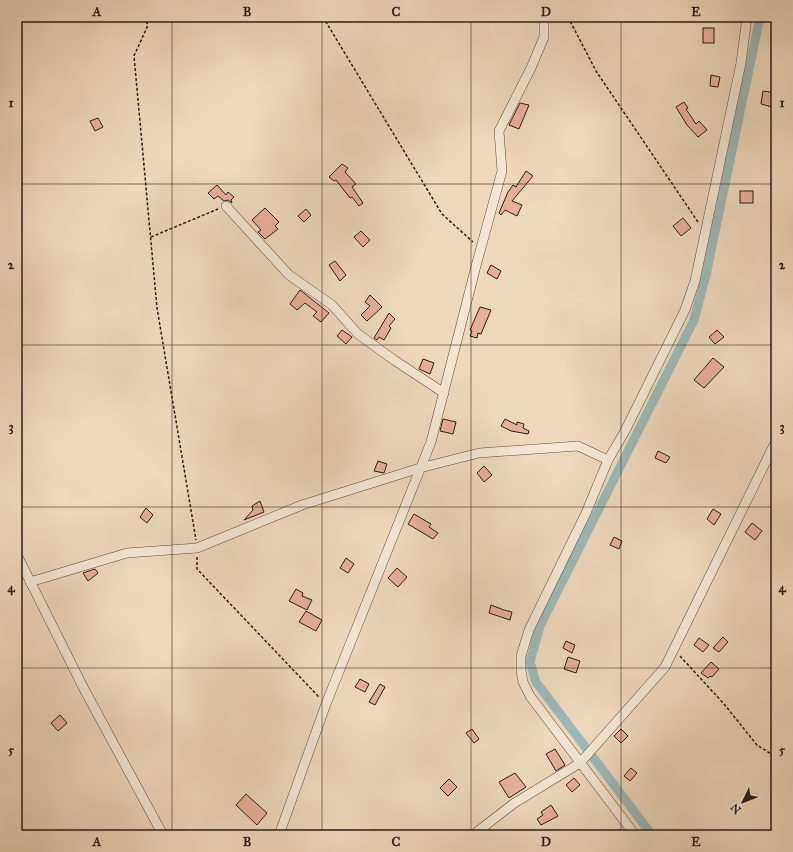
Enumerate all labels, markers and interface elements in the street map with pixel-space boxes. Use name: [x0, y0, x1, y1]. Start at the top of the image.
text: A: [92, 4, 102, 20]
text: B: [243, 4, 252, 20]
text: C: [392, 4, 401, 20]
text: D: [541, 4, 551, 20]
text: E: [691, 4, 701, 20]
text: 1: [8, 95, 14, 111]
text: 1: [779, 95, 785, 111]
text: 2: [8, 257, 15, 273]
text: 2: [779, 257, 786, 273]
text: 3: [8, 419, 14, 435]
text: 3: [779, 419, 785, 435]
text: 4: [7, 580, 15, 596]
text: 4: [778, 580, 786, 596]
text: 5: [8, 742, 15, 758]
text: 5: [779, 742, 786, 758]
north arrow: [723, 782, 763, 822]
text: N: [728, 800, 744, 816]
text: A: [92, 834, 102, 850]
text: B: [243, 834, 252, 850]
text: C: [392, 834, 401, 850]
text: D: [541, 834, 551, 850]
text: E: [691, 834, 701, 850]

